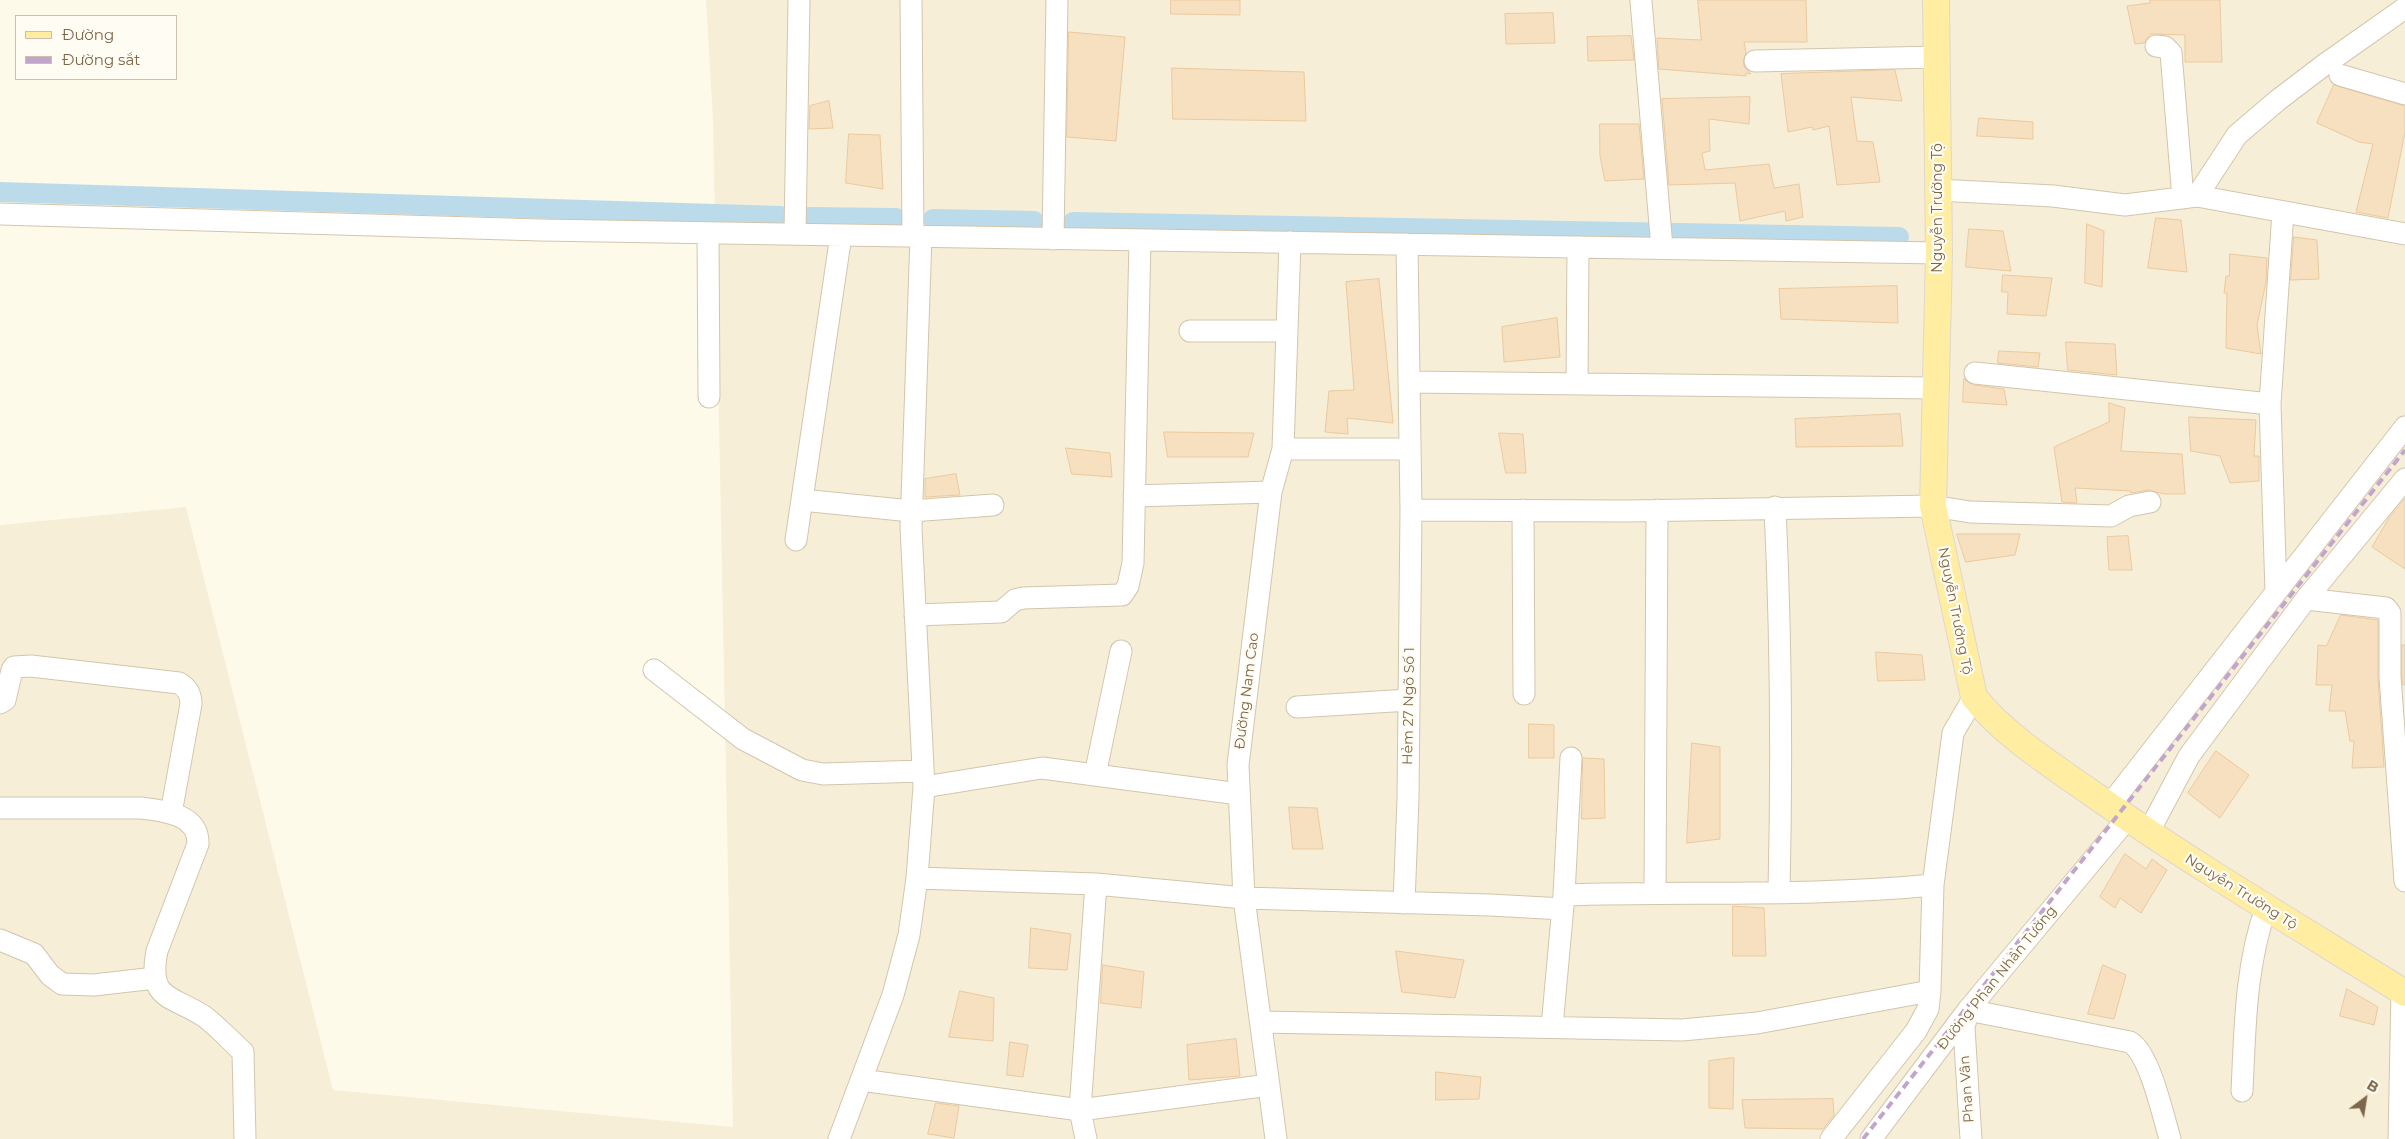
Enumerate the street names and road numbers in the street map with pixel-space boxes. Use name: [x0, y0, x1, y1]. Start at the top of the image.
street label: Nguyễn Trường Tộ: [1930, 143, 1946, 273]
street label: Nguyễn Trường Tộ: [1934, 546, 1976, 676]
street label: Đường Nam Cao: [1232, 632, 1262, 750]
street label: Hẻm 27 Ngõ Số 1: [1400, 647, 1418, 765]
street label: Nguyễn Trường Tộ: [2182, 851, 2300, 933]
street label: Đường Phan Nhân Tường: [1934, 903, 2060, 1053]
street label: Phan Vân: [1956, 1055, 1978, 1123]

